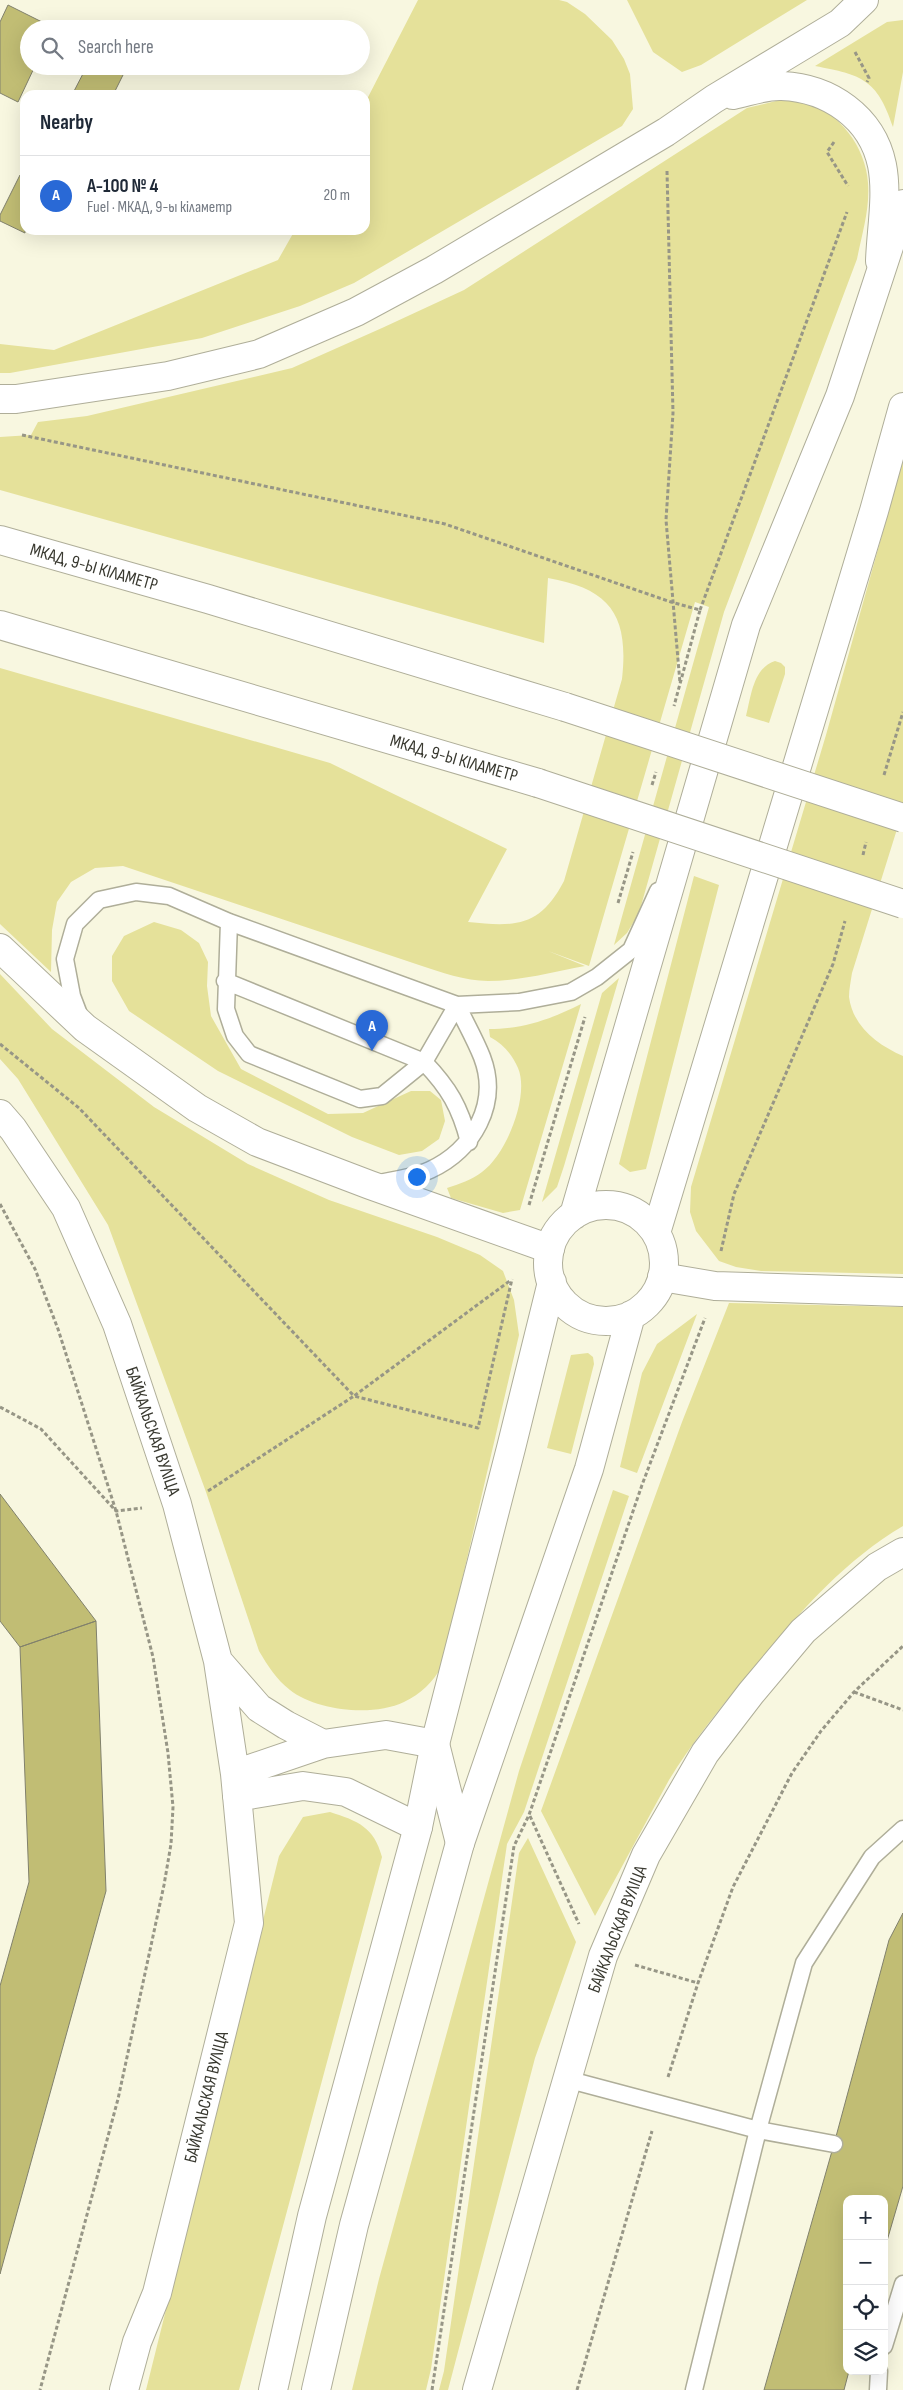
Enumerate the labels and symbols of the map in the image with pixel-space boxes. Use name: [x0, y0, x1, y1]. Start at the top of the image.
street label: МКАД, 9-Ы КІЛАМЕТР: [28, 539, 161, 596]
street label: МКАД, 9-Ы КІЛАМЕТР: [388, 730, 521, 787]
pin: A: [356, 1010, 388, 1051]
your location: [404, 1164, 430, 1190]
street label: БАЙКАЛЬСКАЯ ВУЛІЦА: [121, 1364, 184, 1499]
street label: БАЙКАЛЬСКАЯ ВУЛІЦА: [584, 1862, 652, 1996]
street label: БАЙКАЛЬСКАЯ ВУЛІЦА: [180, 2029, 233, 2165]

